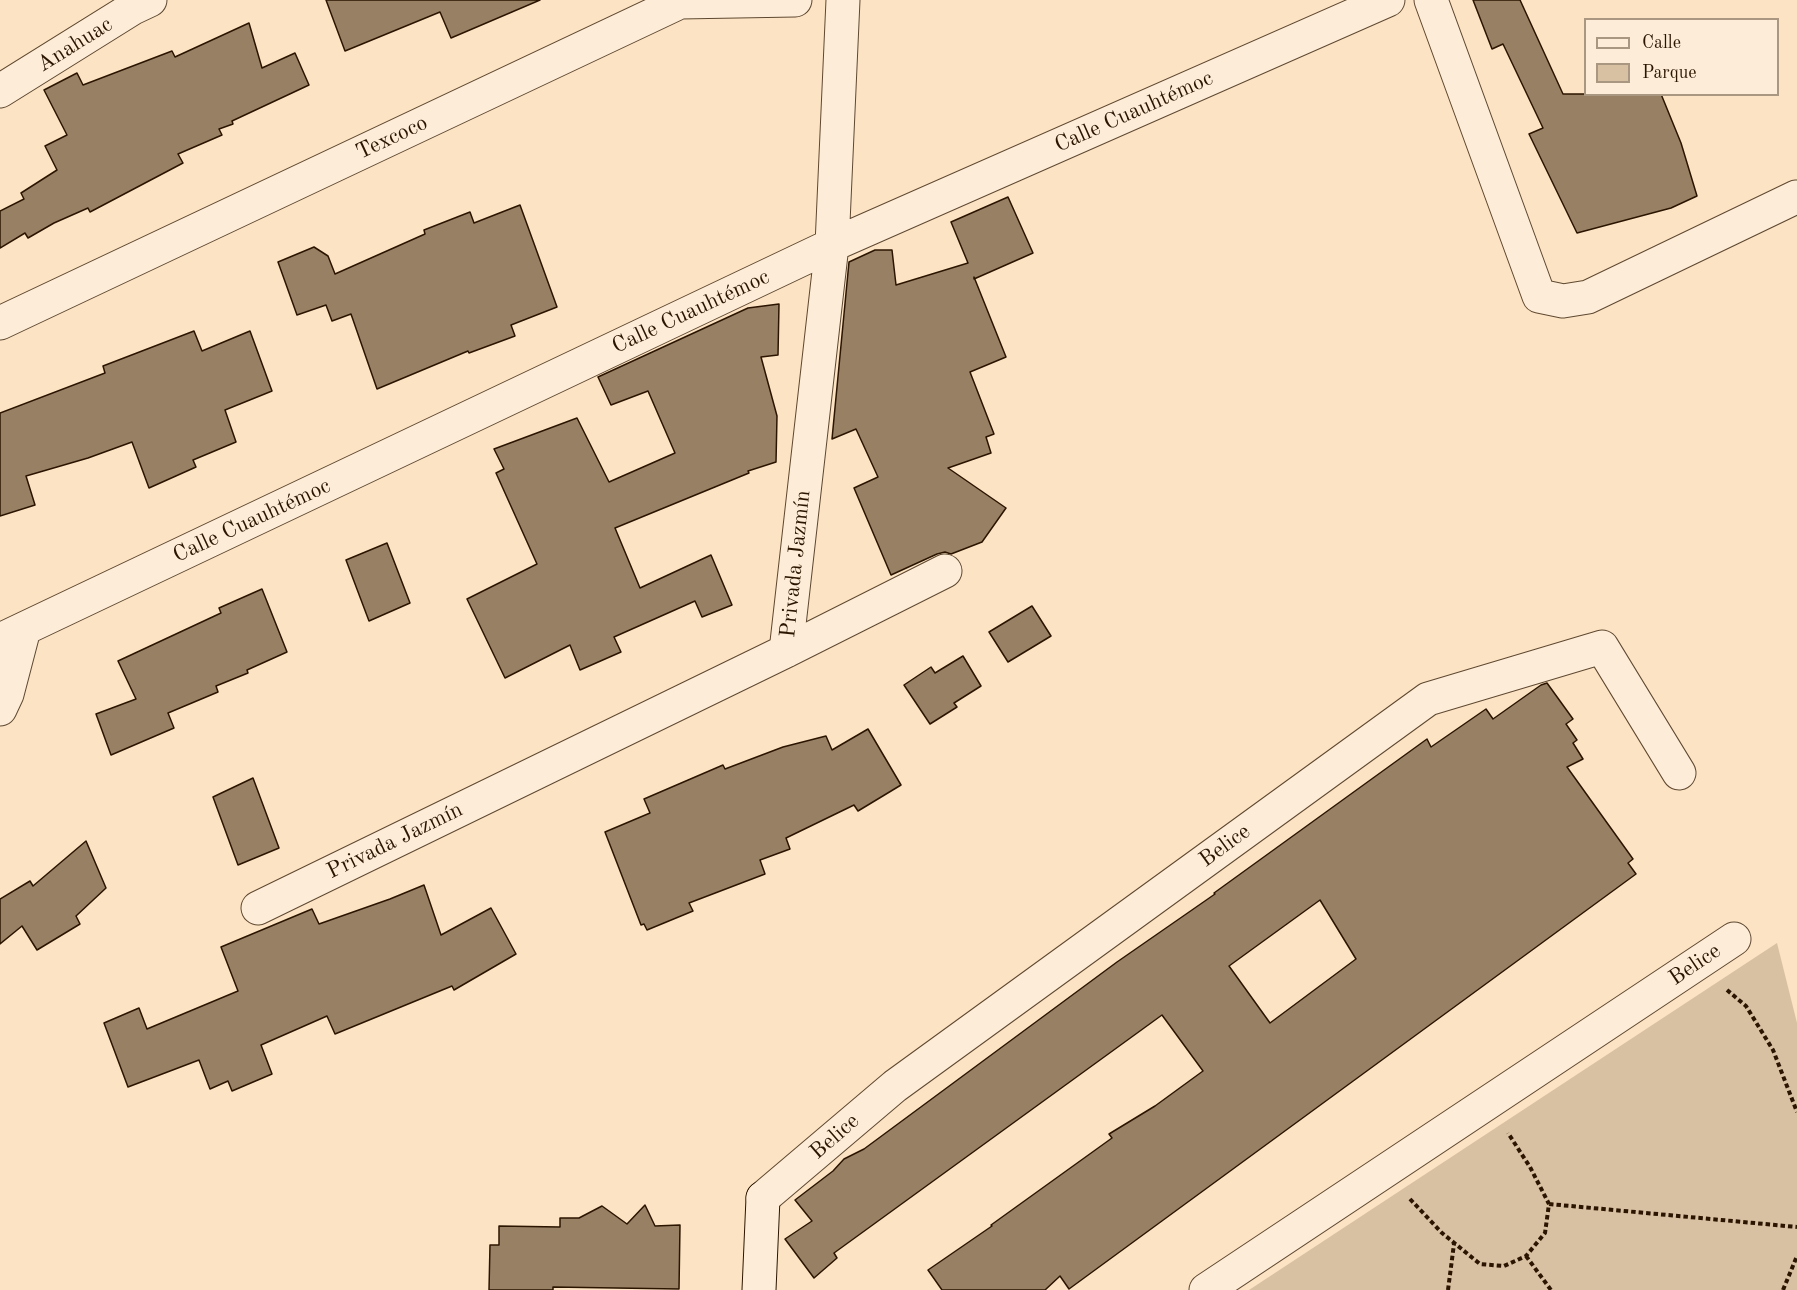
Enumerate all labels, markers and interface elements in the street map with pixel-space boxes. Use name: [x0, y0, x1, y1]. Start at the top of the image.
street label: Anahuac: [33, 12, 117, 78]
legend: [1584, 18, 1779, 96]
text: Calle: [1642, 34, 1681, 52]
text: Parque: [1642, 64, 1697, 82]
street label: Calle Cuauhtémoc: [1051, 65, 1217, 159]
street label: Texcoco: [352, 110, 432, 166]
street label: Calle Cuauhtémoc: [608, 264, 774, 360]
street label: Calle Cuauhtémoc: [169, 473, 335, 569]
street label: Privada Jazmín: [775, 489, 817, 639]
street label: Privada Jazmín: [323, 797, 467, 885]
street label: Belice: [1194, 819, 1256, 873]
street label: Belice: [1664, 938, 1726, 992]
street label: Belice: [805, 1108, 865, 1166]

